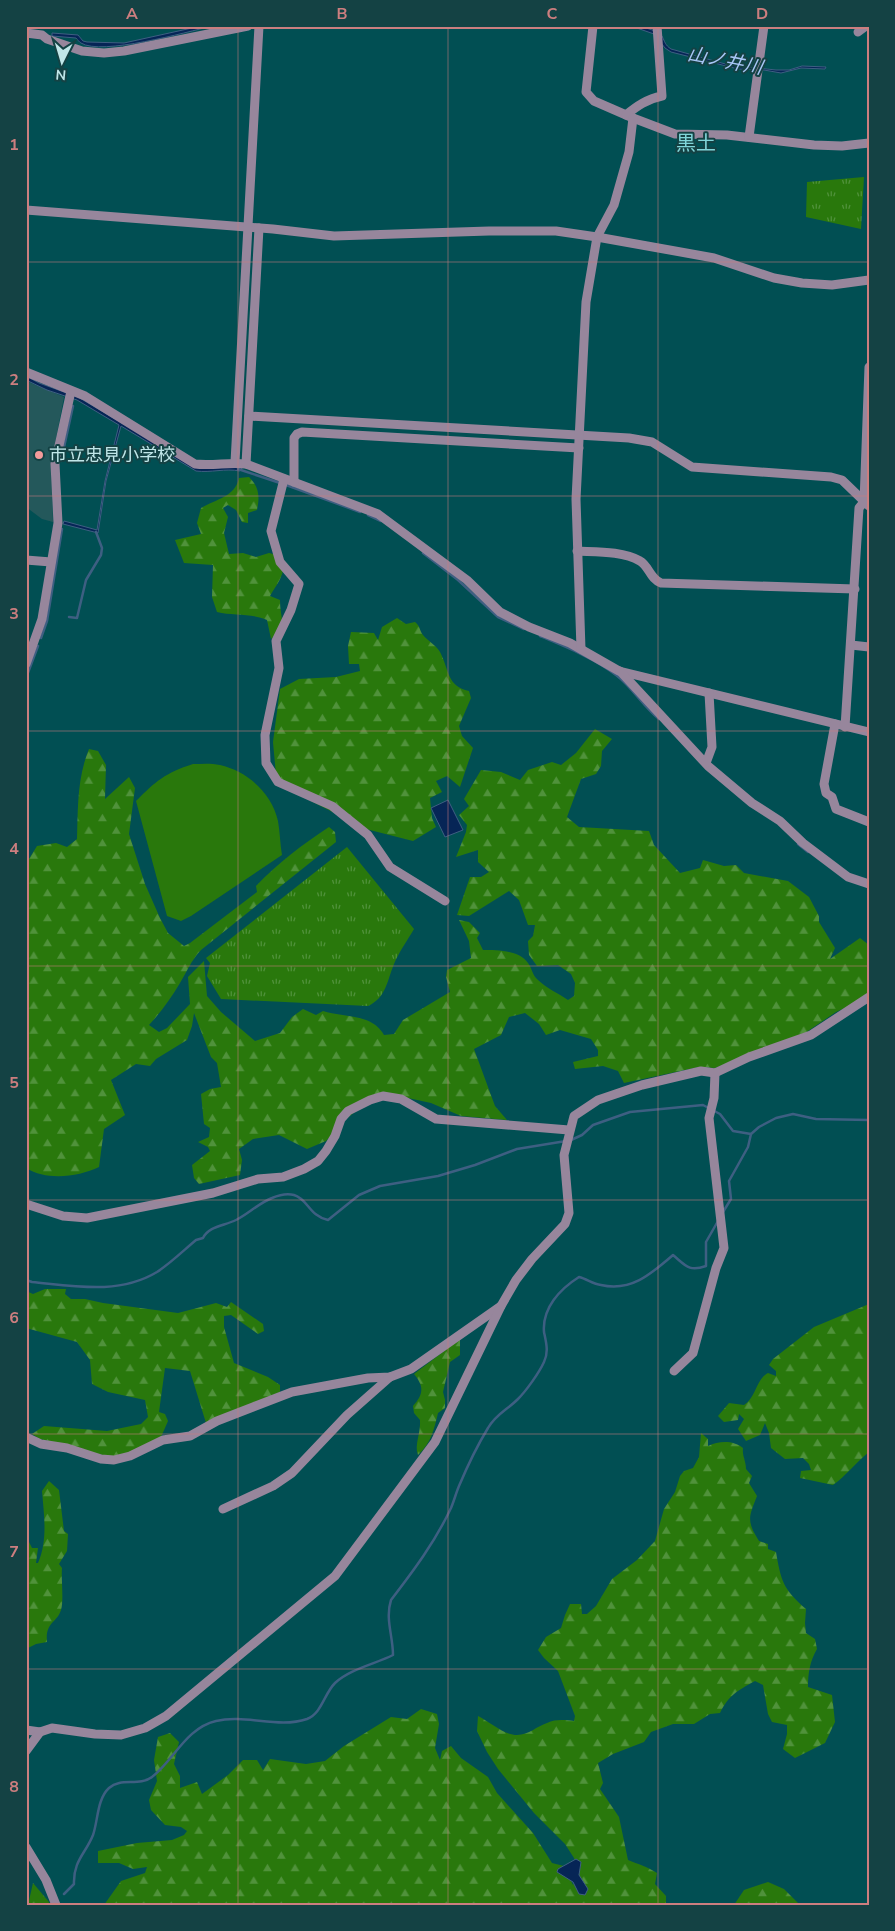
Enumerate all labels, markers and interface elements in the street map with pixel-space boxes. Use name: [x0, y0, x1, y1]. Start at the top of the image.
text: A: [126, 3, 138, 25]
text: B: [336, 3, 348, 25]
text: C: [547, 3, 558, 25]
text: D: [756, 3, 768, 25]
north arrow: [38, 38, 88, 88]
water label: 山ノ井川: [685, 41, 767, 81]
text: N: [55, 65, 67, 84]
district label: 黒土: [676, 130, 716, 157]
text: 1: [9, 134, 19, 156]
text: 2: [9, 369, 19, 391]
place label: 市立忠見小学校: [49, 443, 175, 467]
marker: 市立忠見小学校: [33, 449, 45, 461]
text: 3: [9, 603, 19, 625]
text: 4: [9, 838, 19, 860]
text: 5: [9, 1072, 19, 1094]
text: 6: [9, 1307, 19, 1329]
text: 7: [9, 1541, 19, 1563]
text: 8: [9, 1776, 19, 1798]

